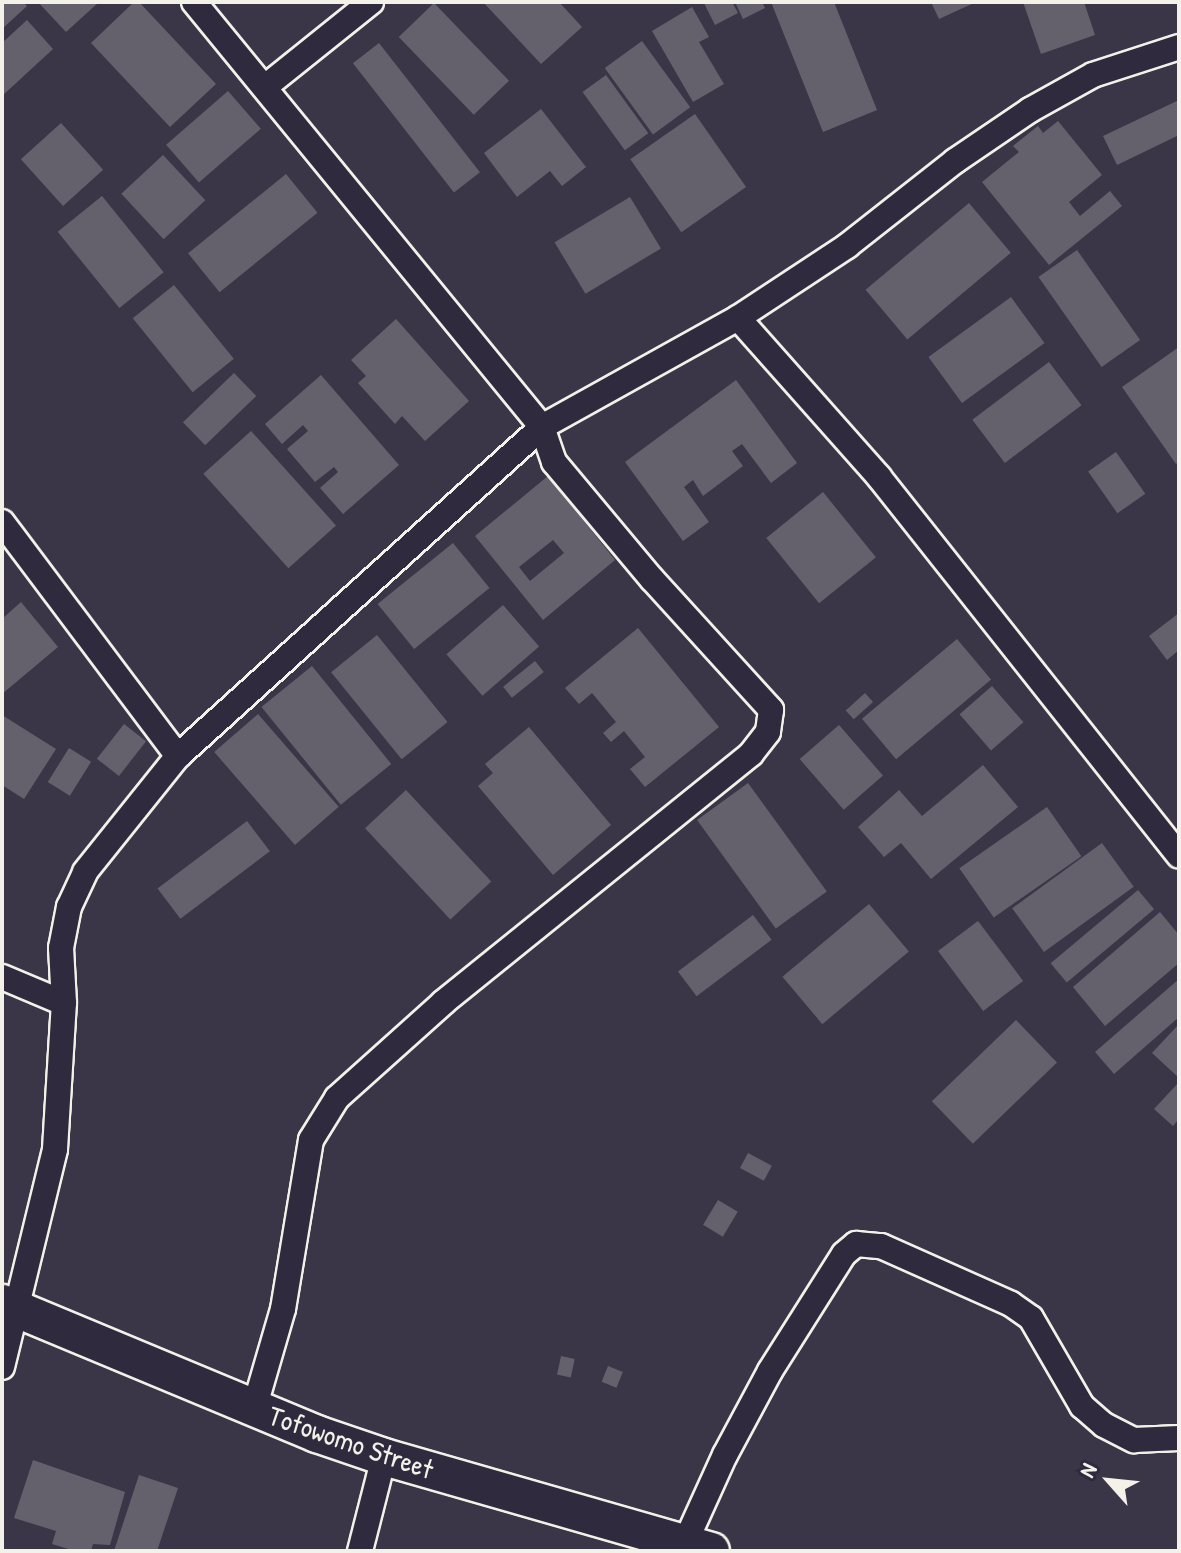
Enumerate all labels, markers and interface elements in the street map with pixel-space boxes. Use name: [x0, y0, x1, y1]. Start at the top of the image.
street label: Tofowomo Street: [264, 1398, 438, 1486]
north arrow: [1069, 1441, 1149, 1521]
text: N: [1072, 1458, 1104, 1482]

